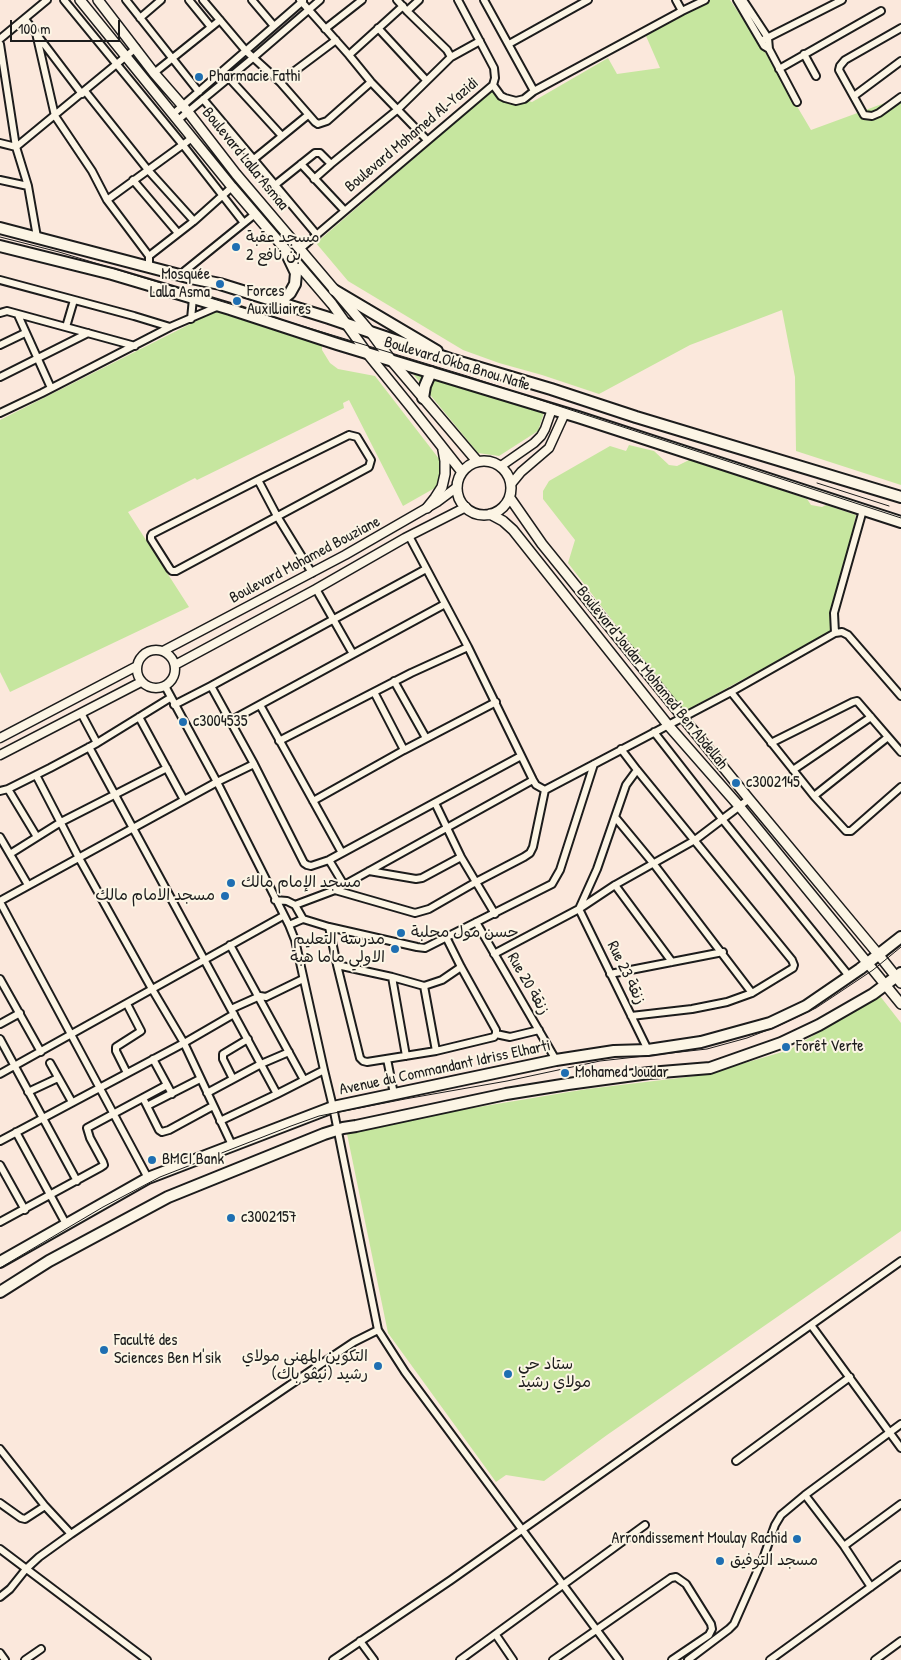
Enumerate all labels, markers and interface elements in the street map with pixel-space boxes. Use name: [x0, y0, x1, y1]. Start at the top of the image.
scale bar: [12, 10, 122, 42]
text: 100 m: [18, 18, 51, 39]
place label: Pharmacie Fathi: [209, 67, 301, 87]
marker: Pharmacie Fathi: [193, 71, 205, 83]
street label: Boulevard Mohamed Al-Yazidi: [341, 73, 483, 197]
street label: Boulevard Lalla Asmaa: [198, 104, 292, 214]
place label: مسجد عقبة بن نافع 2: [246, 228, 320, 266]
marker: مسجد عقبة بن نافع 2: [230, 241, 242, 253]
place label: Mosquée Lalla Asma: [150, 265, 210, 303]
marker: Mosquée Lalla Asma: [214, 278, 226, 290]
place label: Forces Auxilliaires: [247, 282, 311, 320]
marker: Forces Auxilliaires: [231, 295, 243, 307]
street label: Boulevard Okba Bnou Nafie: [382, 333, 532, 395]
street label: Boulevard Mohamed Bouziane: [226, 512, 384, 608]
street label: Boulevard Joudar Mohamed Ben Abdellah: [572, 583, 732, 773]
place label: c3004535: [193, 712, 247, 732]
marker: c3004535: [177, 716, 189, 728]
place label: c3002145: [746, 773, 800, 793]
marker: c3002145: [730, 777, 742, 789]
place label: مسجد الإمام مالك: [241, 873, 361, 893]
marker: مسجد الإمام مالك: [225, 877, 237, 889]
place label: مسجد الامام مالك: [95, 886, 215, 906]
marker: مسجد الامام مالك: [219, 890, 231, 902]
place label: حسن مول محلبة: [411, 923, 519, 943]
marker: حسن مول محلبة: [395, 927, 407, 939]
place label: مدرسة التعليم الاولي ماما هبة: [290, 930, 385, 968]
street label: Rue 23 زنقة: [602, 938, 650, 1008]
marker: مدرسة التعليم الاولي ماما هبة: [389, 943, 401, 955]
street label: Rue 20 زنقة: [503, 950, 553, 1018]
street label: Avenue du Commandant Idriss Elharti: [338, 1036, 552, 1100]
place label: Forêt Verte: [796, 1037, 864, 1057]
marker: Forêt Verte: [780, 1041, 792, 1053]
place label: Mohamed Joudar: [575, 1063, 669, 1083]
marker: Mohamed Joudar: [559, 1067, 571, 1079]
place label: BMCI Bank: [162, 1150, 224, 1170]
marker: BMCI Bank: [146, 1154, 158, 1166]
place label: c3002157: [241, 1208, 297, 1228]
marker: c3002157: [225, 1212, 237, 1224]
place label: Faculté des Sciences Ben M'sik: [114, 1331, 221, 1369]
marker: Faculté des Sciences Ben M'sik: [98, 1344, 110, 1356]
place label: التكوين المهني مولاي رشيد (نيڤو باك): [242, 1347, 368, 1385]
place label: ستاد حي مولاي رشيد: [518, 1355, 591, 1393]
marker: التكوين المهني مولاي رشيد (نيڤو باك): [372, 1360, 384, 1372]
marker: ستاد حي مولاي رشيد: [502, 1368, 514, 1380]
place label: Arrondissement Moulay Rachid: [611, 1529, 787, 1549]
marker: Arrondissement Moulay Rachid: [791, 1533, 803, 1545]
place label: مسجد التوفيق: [730, 1551, 818, 1571]
marker: مسجد التوفيق: [714, 1555, 726, 1567]

